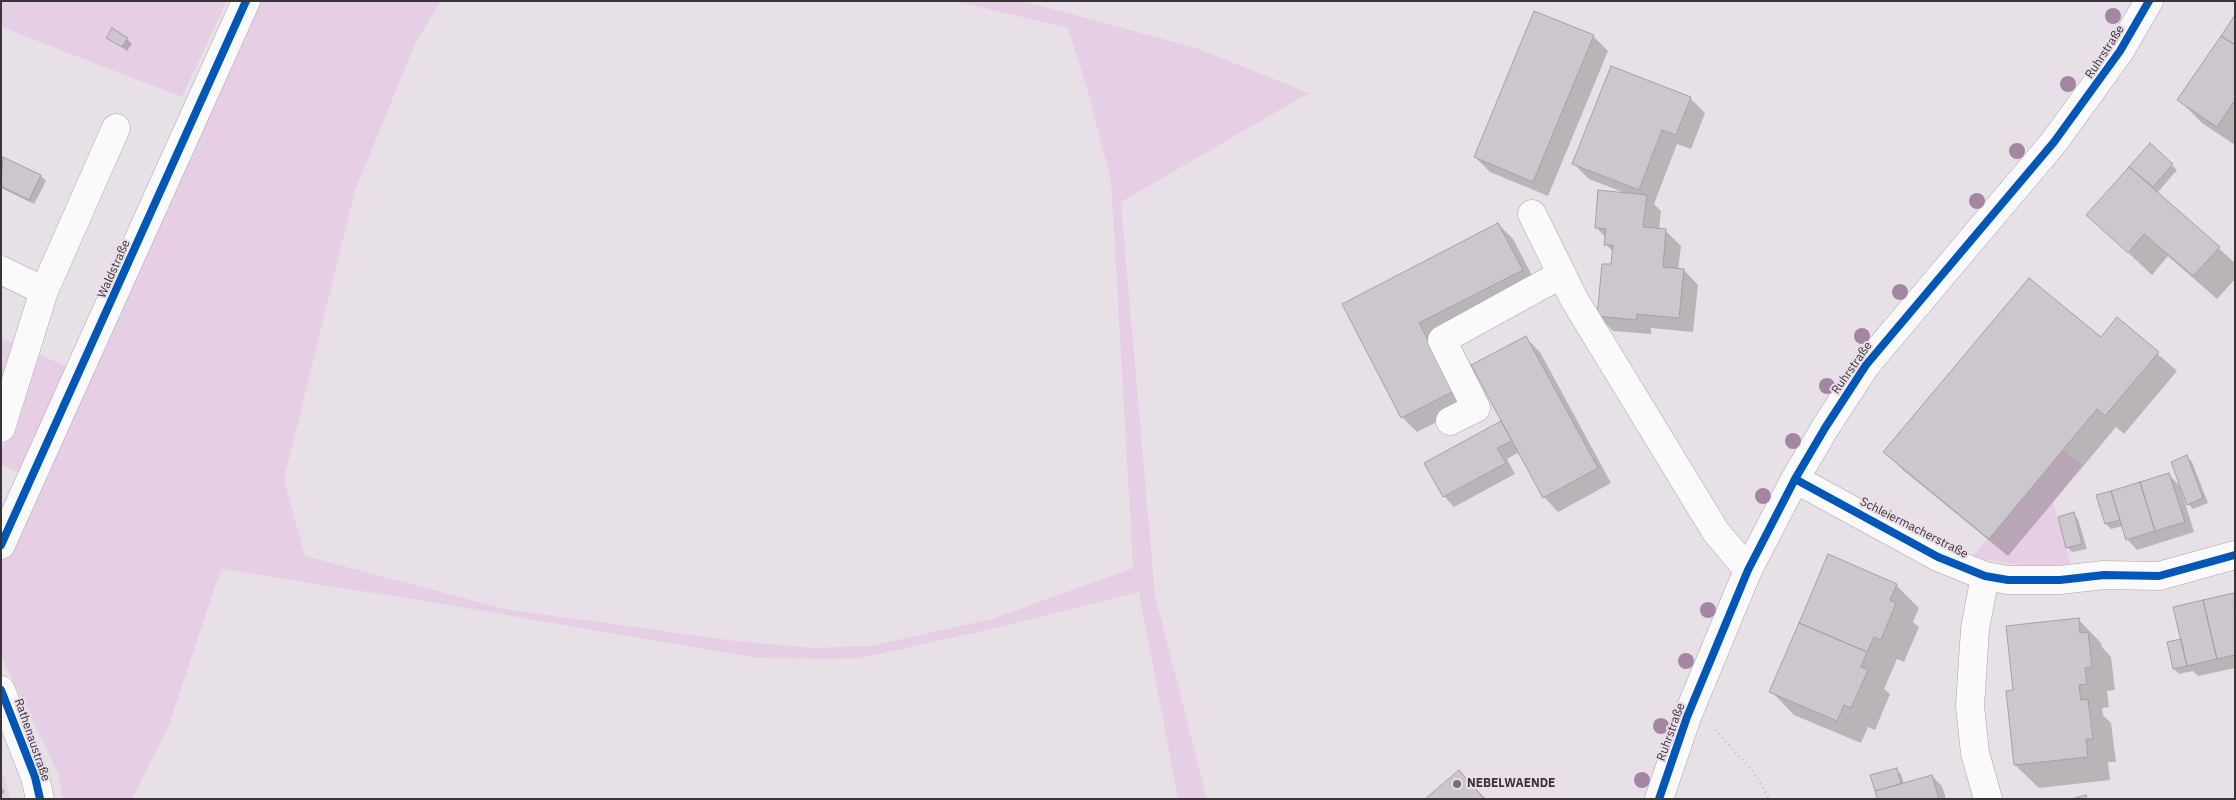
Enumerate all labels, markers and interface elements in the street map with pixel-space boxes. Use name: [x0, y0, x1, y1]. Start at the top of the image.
street label: Ruhrstraße: [2082, 23, 2128, 81]
street label: Waldstraße: [95, 238, 133, 300]
street label: Ruhrstraße: [1829, 339, 1875, 397]
street label: Schleiermacherstraße: [1858, 494, 1970, 562]
street label: Rathenaustraße: [11, 697, 53, 783]
street label: Ruhrstraße: [1654, 701, 1688, 763]
place label: NEBELWAENDE: [1467, 777, 1555, 791]
marker: NEBELWAENDE: [1451, 778, 1463, 790]

